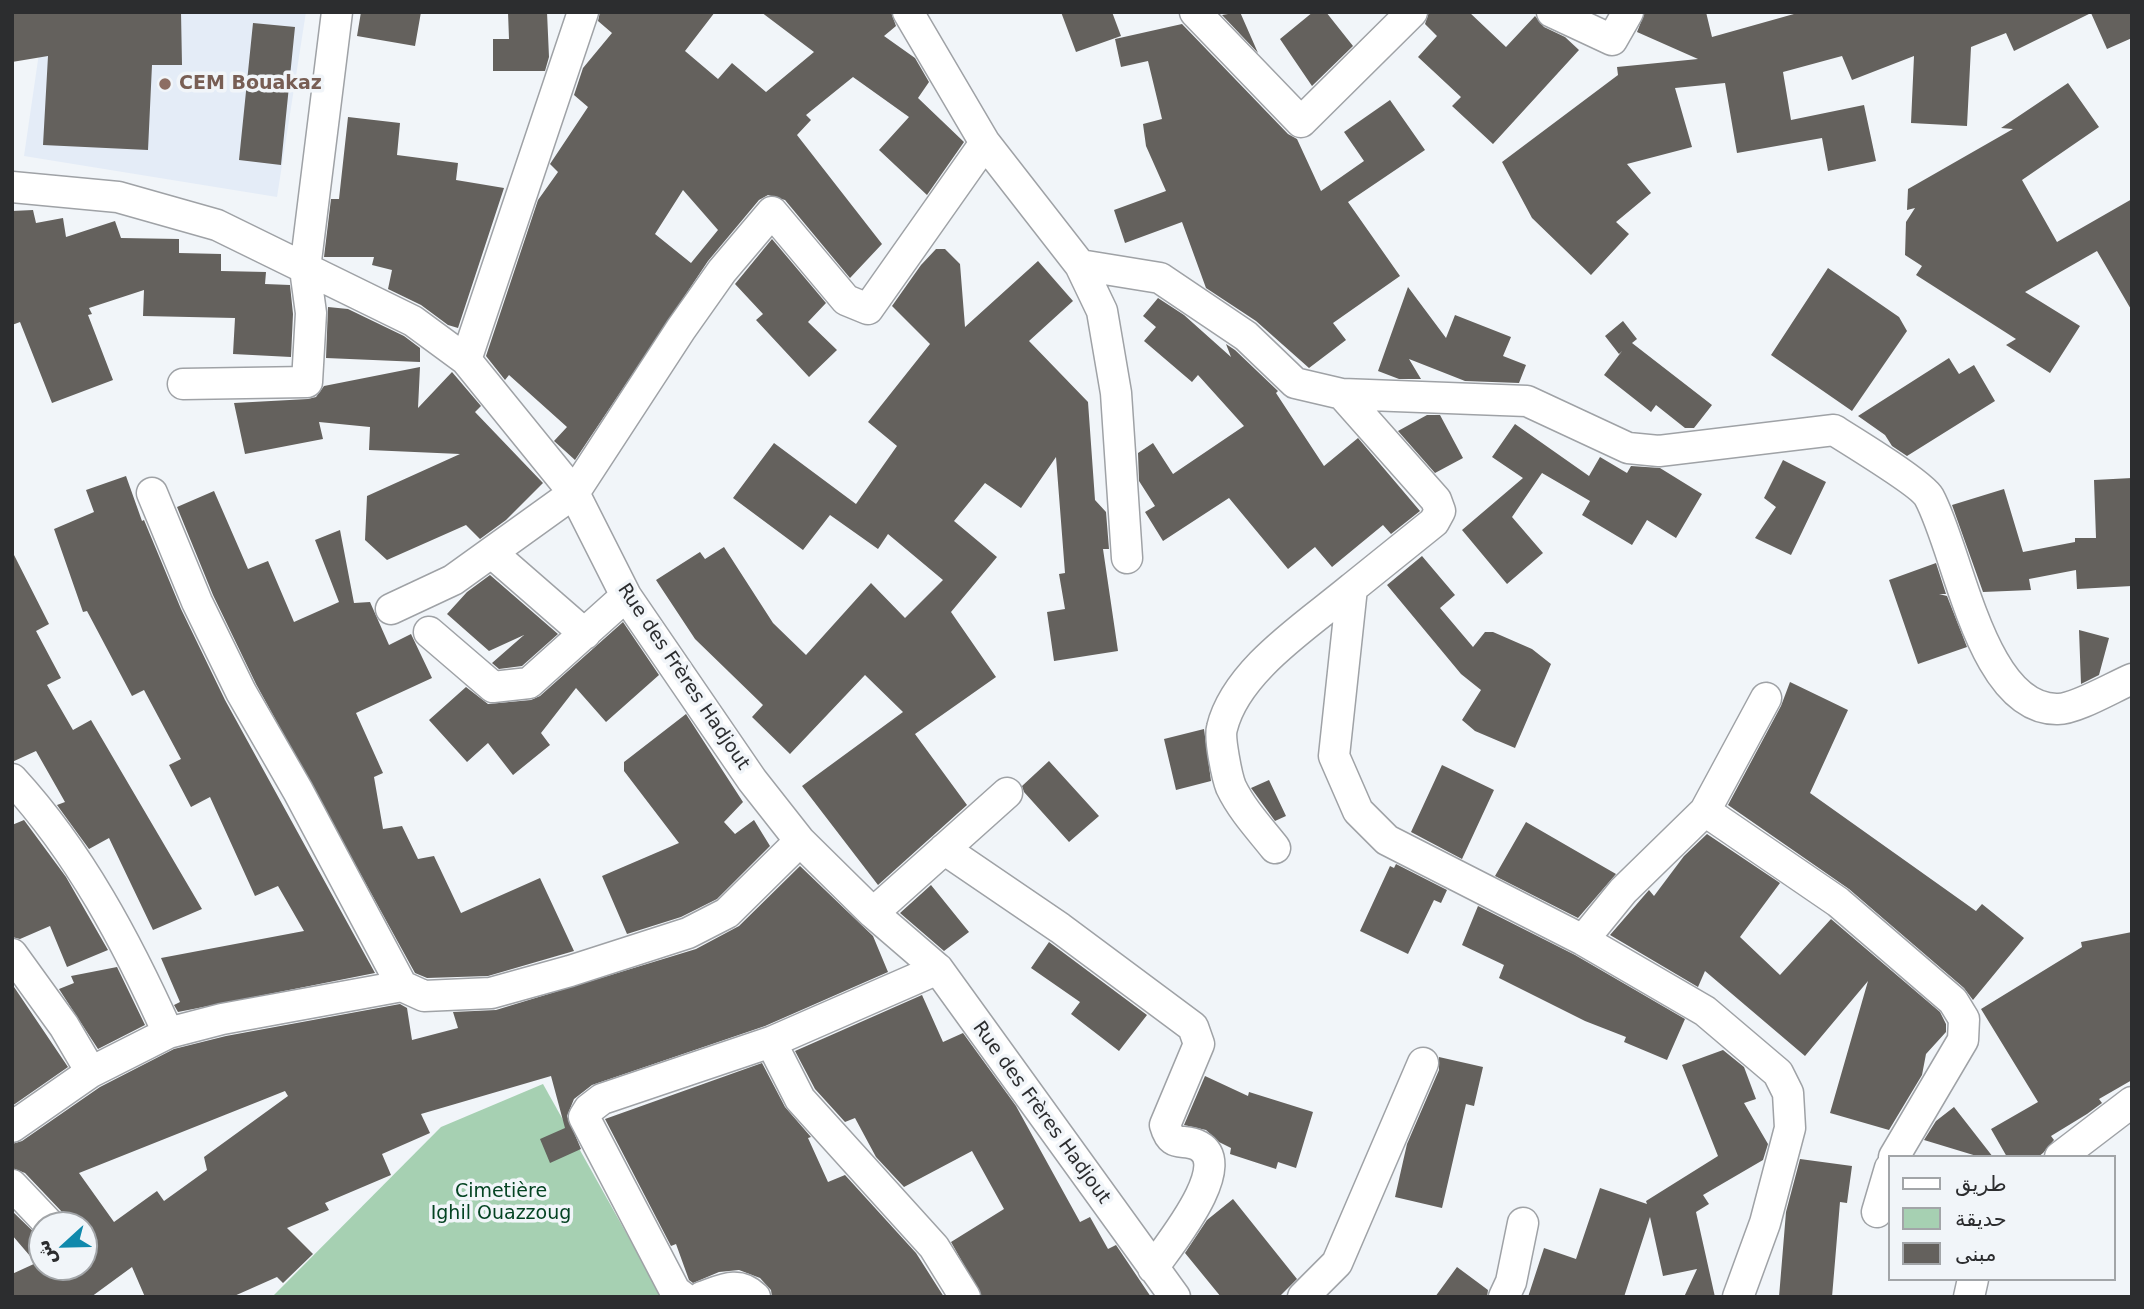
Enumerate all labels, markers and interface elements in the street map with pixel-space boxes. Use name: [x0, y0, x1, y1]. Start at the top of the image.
place label: CEM Bouakaz: [179, 73, 322, 95]
marker: CEM Bouakaz: [157, 76, 173, 92]
street label: Rue des Frères Hadjout: [612, 579, 754, 775]
street label: Rue des Frères Hadjout: [967, 1017, 1115, 1209]
legend: [1888, 1155, 2116, 1281]
text: طريق: [1955, 1172, 2007, 1196]
park label: Cimetière Ighil Ouazzoug: [431, 1181, 571, 1225]
text: حديقة: [1955, 1207, 2007, 1231]
north arrow: [28, 1211, 98, 1281]
text: ش: [30, 1237, 60, 1269]
text: مبنى: [1955, 1242, 1996, 1266]

